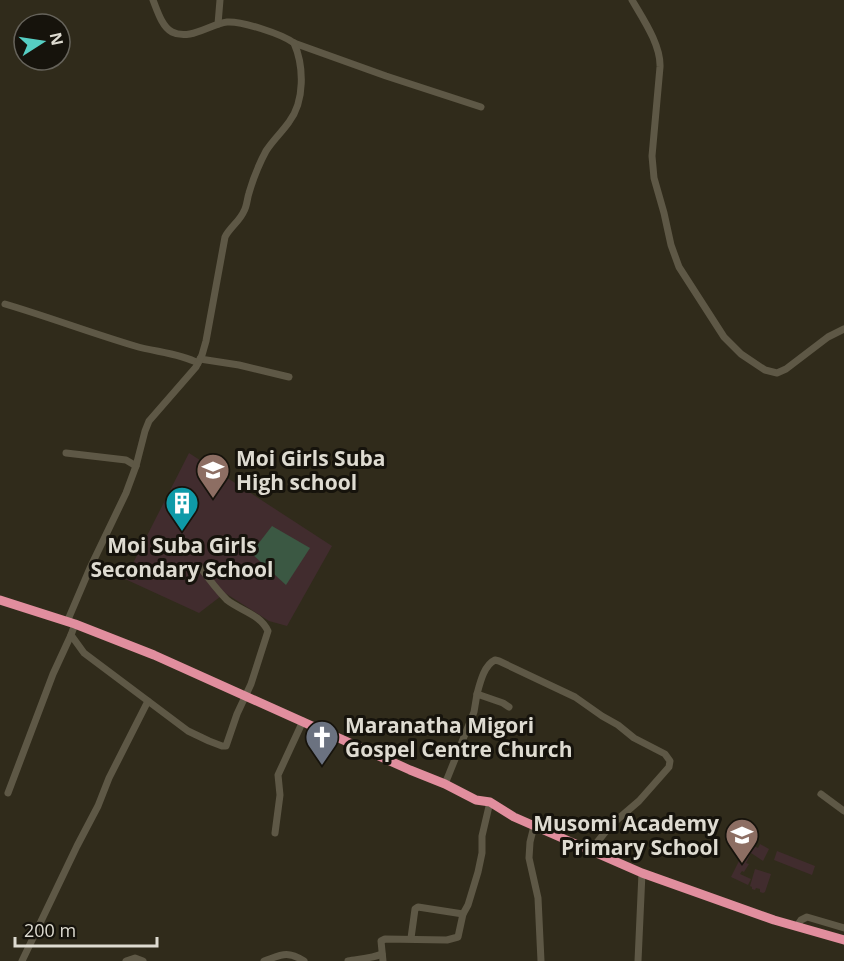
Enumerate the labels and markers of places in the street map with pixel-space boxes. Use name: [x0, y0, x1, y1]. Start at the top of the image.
place label: Moi Girls Suba High school: [236, 444, 385, 496]
school or university icon: Moi Girls Suba High school: [195, 452, 231, 499]
building icon: Moi Suba Girls Secondary School: [164, 485, 200, 532]
place label: Moi Suba Girls Secondary School: [90, 531, 274, 583]
place label: Maranatha Migori Gospel Centre Church: [345, 711, 572, 763]
church icon: Maranatha Migori Gospel Centre Church: [304, 719, 340, 766]
place label: Musomi Academy Primary School: [533, 809, 719, 861]
school or university icon: Musomi Academy Primary School: [724, 817, 760, 864]

